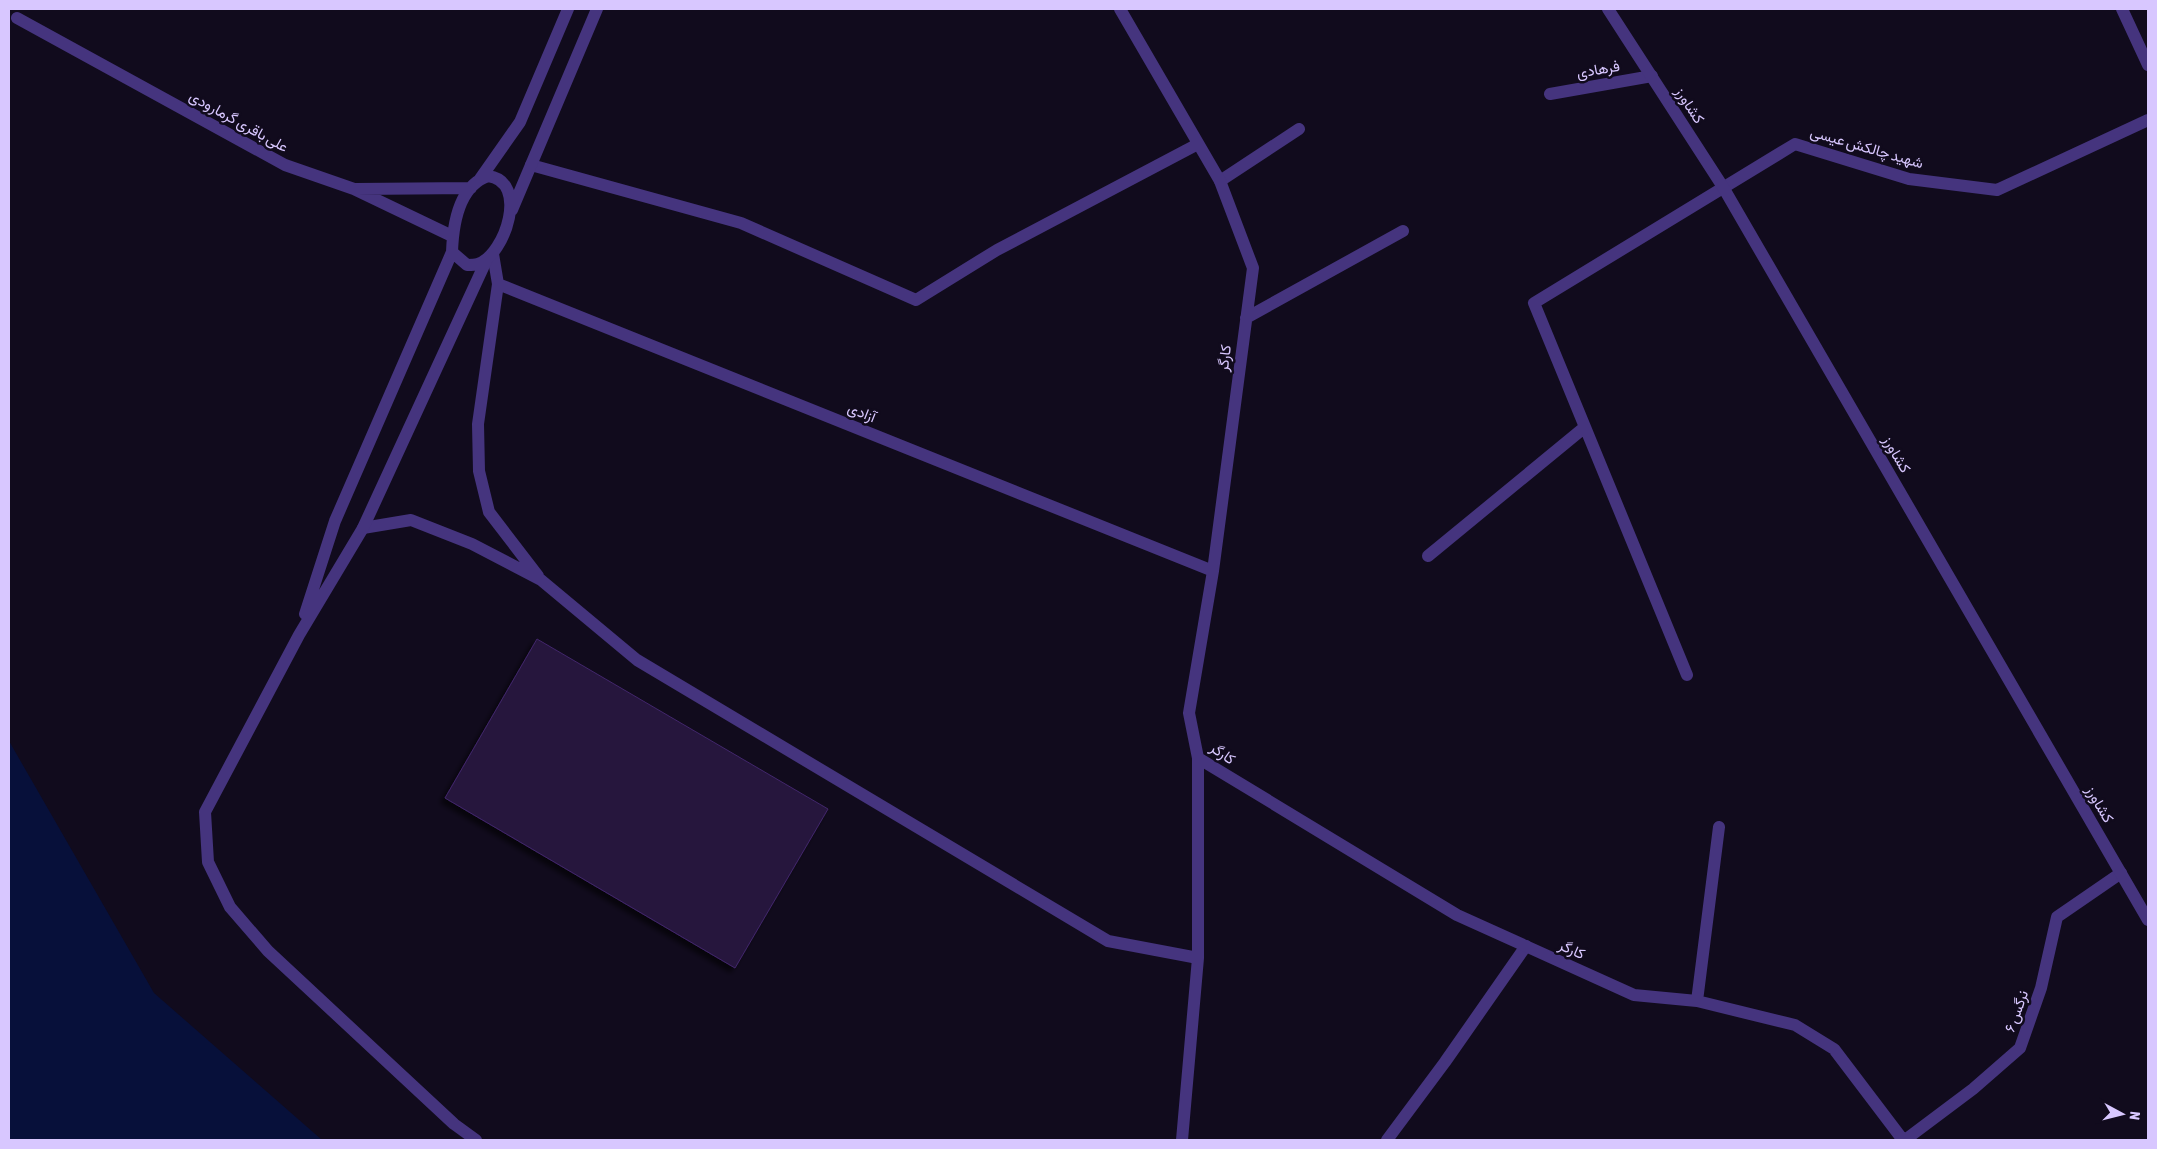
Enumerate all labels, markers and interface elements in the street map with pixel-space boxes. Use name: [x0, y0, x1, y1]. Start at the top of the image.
street label: فرهادی: [1575, 57, 1621, 83]
street label: کشاورز: [1671, 83, 1708, 127]
street label: علی باقری گرمارودی: [186, 87, 292, 157]
street label: شهید چالکش عیسی: [1808, 123, 1926, 173]
street label: کارگر: [1214, 343, 1235, 373]
street label: آزادی: [845, 399, 880, 428]
street label: کشاورز: [1878, 432, 1915, 476]
street label: کارگر: [1206, 738, 1239, 769]
street label: کشاورز: [2081, 782, 2118, 826]
street label: کارگر: [1555, 935, 1588, 963]
street label: نرگس ۶: [2001, 988, 2033, 1035]
north arrow: [2097, 1089, 2147, 1139]
text: N: [2126, 1111, 2143, 1121]

